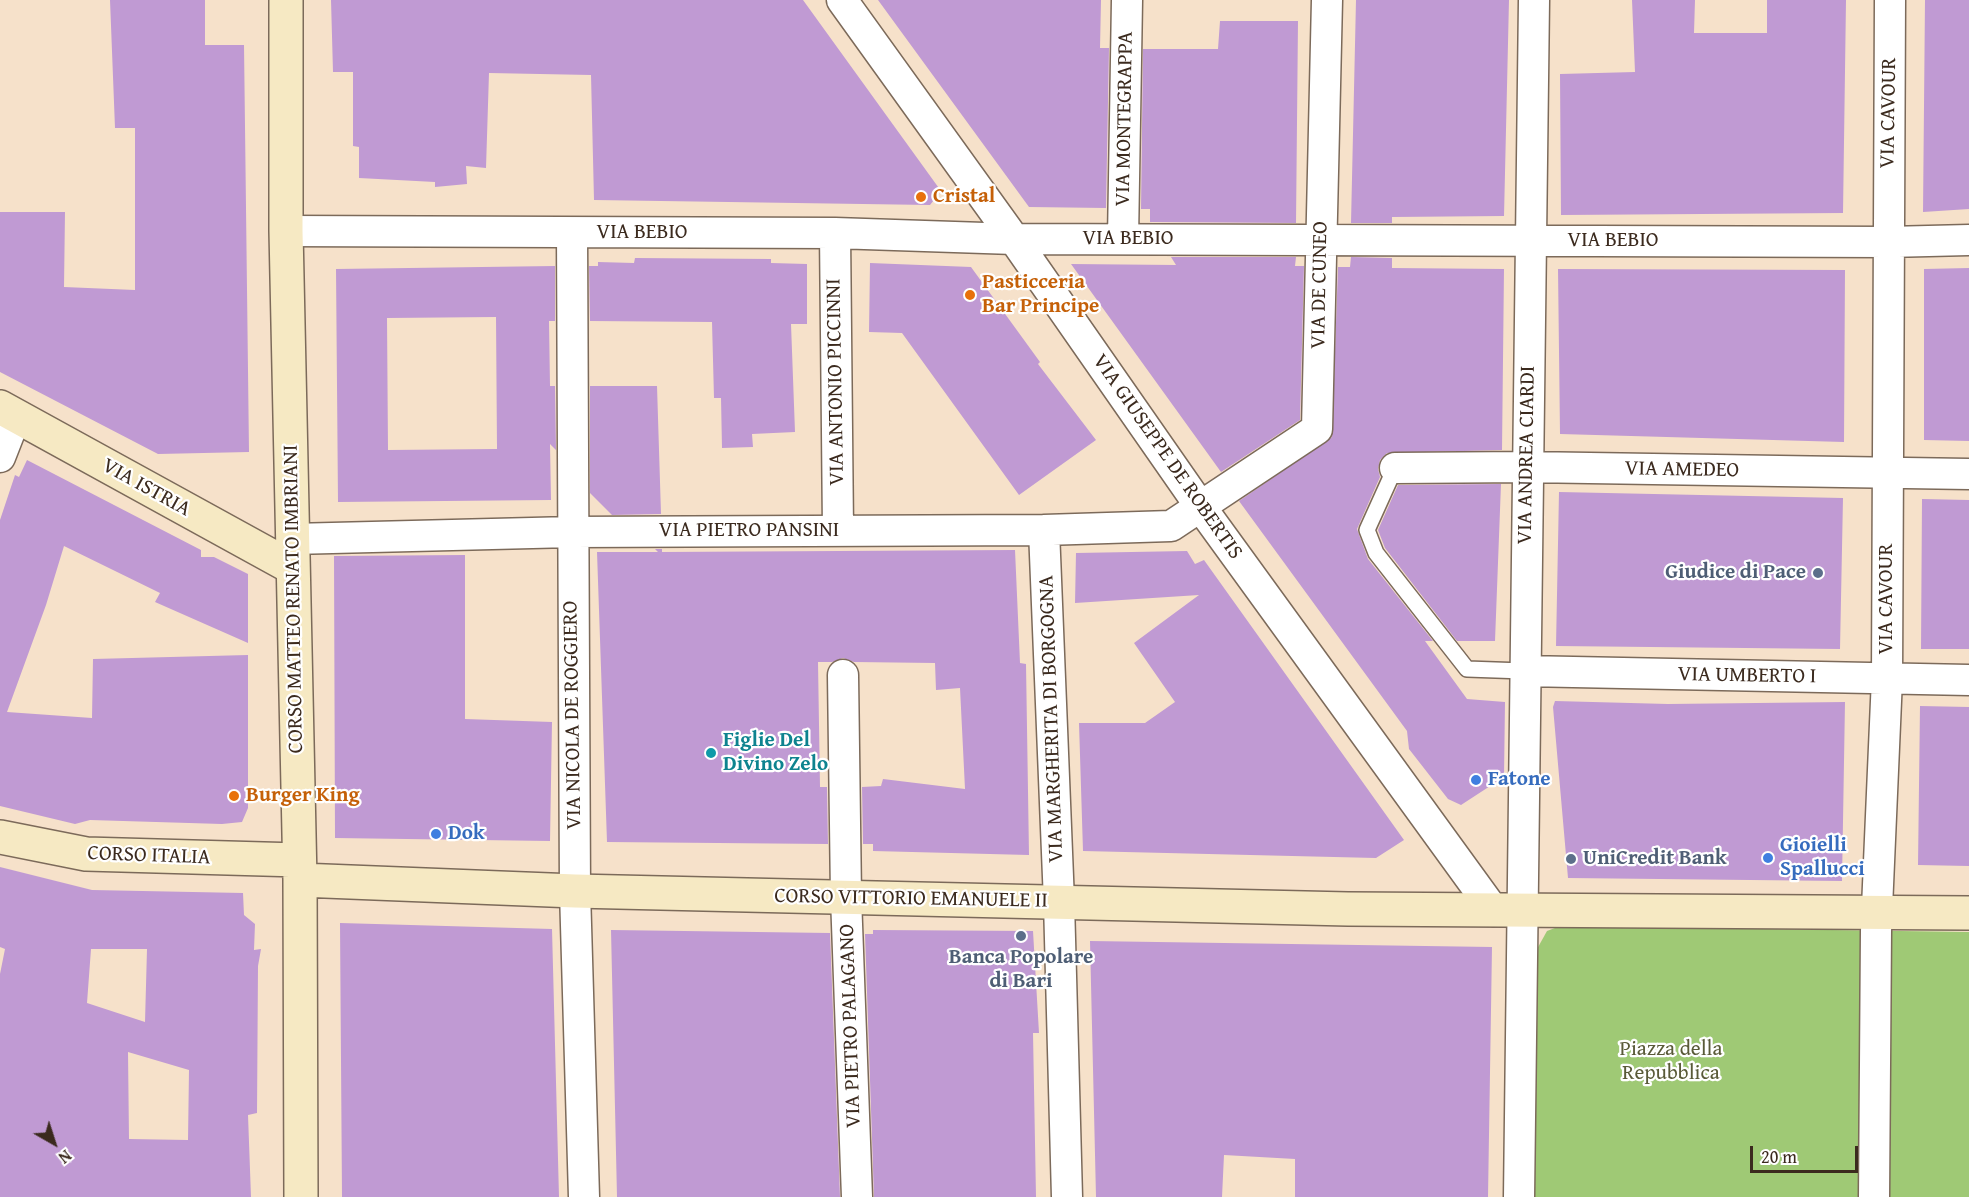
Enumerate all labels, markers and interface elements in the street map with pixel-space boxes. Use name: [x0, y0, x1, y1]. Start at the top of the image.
street label: VIA MONTEGRAPPA: [1111, 31, 1139, 207]
street label: VIA CAVOUR: [1875, 57, 1903, 169]
place label: Cristal: [933, 184, 995, 210]
marker: Cristal: [914, 190, 928, 204]
street label: VIA BEBIO: [596, 220, 688, 246]
street label: VIA DE CUNEO: [1306, 221, 1334, 349]
street label: VIA BEBIO: [1082, 226, 1174, 252]
street label: VIA BEBIO: [1567, 228, 1659, 254]
place label: Pasticceria Bar Principe: [982, 270, 1099, 320]
street label: VIA ANTONIO PICCINNI: [822, 278, 850, 486]
marker: Pasticceria Bar Principe: [963, 288, 977, 302]
street label: VIA GIUSEPPE DE ROBERTIS: [1087, 350, 1247, 564]
street label: VIA ANDREA CIARDI: [1513, 365, 1541, 545]
street label: CORSO MATTEO RENATO IMBRIANI: [279, 444, 309, 754]
street label: VIA ISTRIA: [97, 453, 195, 523]
street label: VIA AMEDEO: [1625, 456, 1739, 484]
street label: VIA PIETRO PANSINI: [659, 518, 839, 544]
street label: VIA CAVOUR: [1874, 543, 1900, 655]
place label: Giudice di Pace: [1665, 560, 1806, 586]
marker: Giudice di Pace: [1811, 566, 1825, 580]
street label: VIA MARGHERITA DI BORGOGNA: [1034, 575, 1070, 863]
street label: VIA NICOLA DE ROGGIERO: [558, 600, 588, 830]
street label: VIA UMBERTO I: [1678, 662, 1816, 690]
place label: Figlie Del Divino Zelo: [723, 728, 828, 778]
marker: Figlie Del Divino Zelo: [704, 746, 718, 760]
place label: Fatone: [1488, 767, 1551, 793]
marker: Fatone: [1469, 773, 1483, 787]
place label: Burger King: [246, 783, 360, 809]
marker: Burger King: [227, 789, 241, 803]
place label: Dok: [448, 821, 485, 847]
marker: Dok: [429, 827, 443, 841]
place label: Gioielli Spallucci: [1780, 833, 1865, 883]
street label: CORSO ITALIA: [87, 841, 211, 871]
place label: UniCredit Bank: [1583, 846, 1727, 872]
marker: Gioielli Spallucci: [1761, 851, 1775, 865]
marker: UniCredit Bank: [1564, 852, 1578, 866]
street label: CORSO VITTORIO EMANUELE II: [774, 884, 1048, 914]
street label: VIA PIETRO PALAGANO: [835, 924, 867, 1128]
marker: Banca Popolare di Bari: [1014, 929, 1028, 943]
place label: Banca Popolare di Bari: [949, 945, 1093, 995]
park label: Piazza della Repubblica: [1620, 1037, 1722, 1087]
north arrow: [24, 1113, 84, 1173]
scale bar: [1753, 1134, 1861, 1172]
text: 20 m: [1761, 1143, 1797, 1170]
text: N: [54, 1144, 77, 1170]

